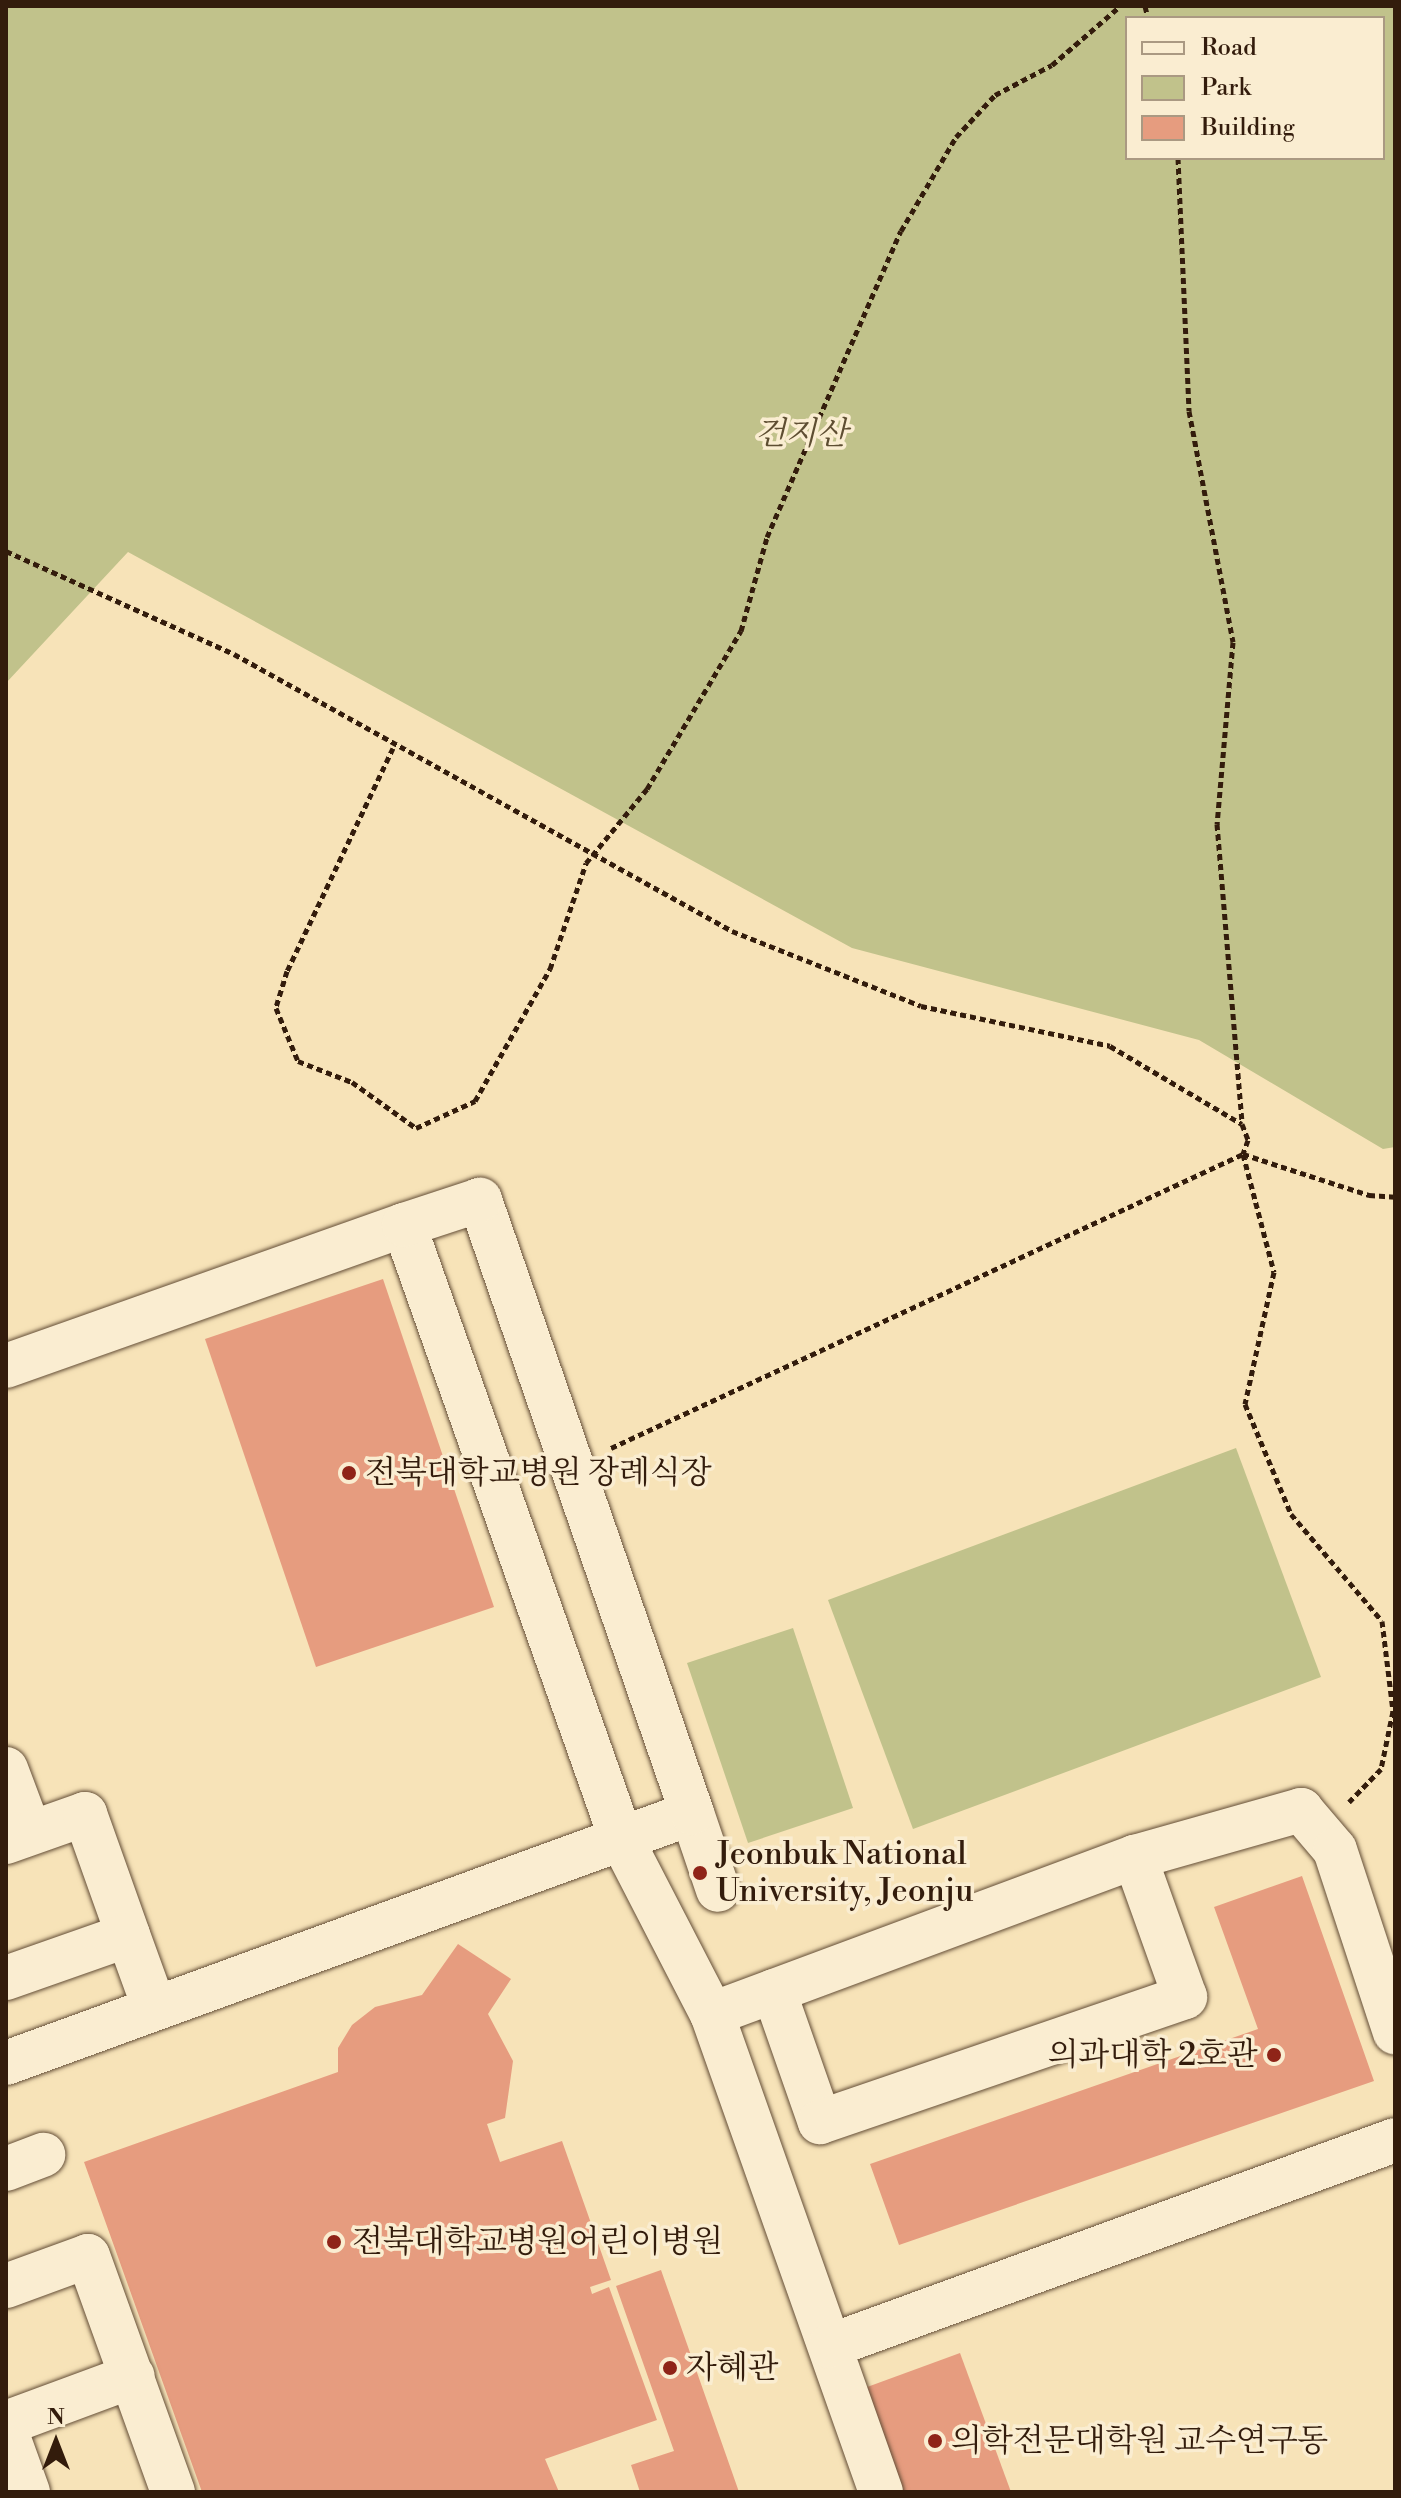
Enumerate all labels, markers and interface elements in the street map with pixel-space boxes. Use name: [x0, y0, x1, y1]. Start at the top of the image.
legend: [1125, 16, 1385, 160]
text: Road: [1201, 33, 1257, 63]
text: Park: [1201, 73, 1251, 103]
text: Building: [1201, 113, 1295, 143]
park label: 건지산: [755, 415, 847, 453]
place label: 전북대학교병원 장례식장: [365, 1454, 712, 1492]
marker: 전북대학교병원 장례식장: [340, 1464, 358, 1482]
place label: Jeonbuk National University, Jeonju: [716, 1836, 974, 1911]
marker: Jeonbuk National University, Jeonju: [691, 1864, 709, 1882]
place label: 의과대학 2호관: [1048, 2036, 1258, 2074]
marker: 의과대학 2호관: [1265, 2046, 1283, 2064]
place label: 전북대학교병원어린이병원: [352, 2223, 723, 2261]
marker: 전북대학교병원어린이병원: [323, 2231, 345, 2253]
place label: 자혜관: [686, 2349, 779, 2387]
marker: 자혜관: [661, 2359, 679, 2377]
north arrow: [16, 2402, 96, 2482]
text: N: [47, 2404, 65, 2431]
place label: 의학전문대학원 교수연구동: [951, 2422, 1329, 2460]
marker: 의학전문대학원 교수연구동: [926, 2432, 944, 2450]

